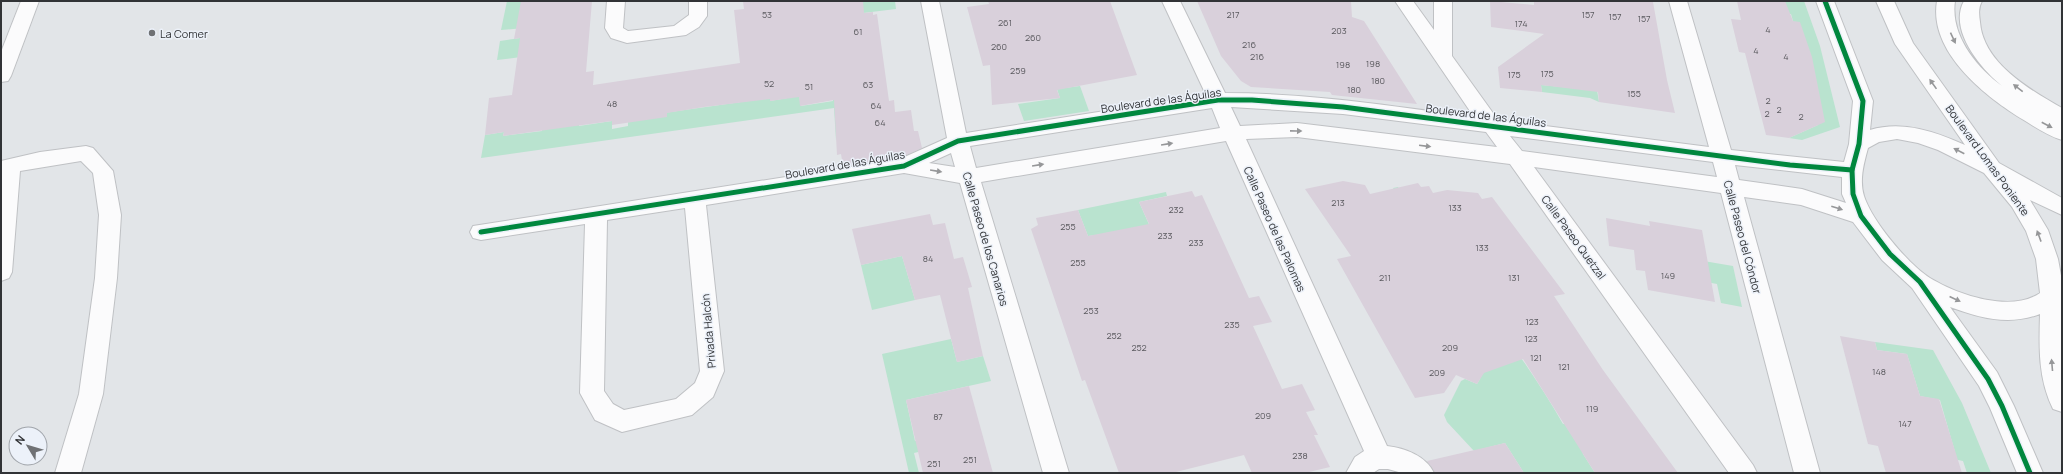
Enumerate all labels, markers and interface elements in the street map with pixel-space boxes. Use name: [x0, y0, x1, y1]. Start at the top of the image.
house number: 53: [762, 8, 772, 21]
house number: 217: [1226, 8, 1240, 21]
house number: 157: [1581, 8, 1595, 21]
house number: 157: [1608, 10, 1622, 23]
house number: 157: [1637, 12, 1651, 25]
house number: 261: [998, 16, 1012, 29]
house number: 174: [1515, 17, 1527, 30]
house number: 4: [1765, 23, 1771, 36]
house number: 203: [1331, 24, 1347, 37]
house number: 61: [854, 25, 862, 38]
place label: La Comer: [160, 26, 208, 41]
marker: La Comer: [147, 28, 157, 38]
house number: 260: [1025, 31, 1041, 44]
one-way arrow: [1950, 33, 1956, 44]
house number: 216: [1242, 38, 1257, 51]
house number: 260: [991, 40, 1007, 53]
house number: 4: [1753, 44, 1759, 57]
house number: 216: [1250, 50, 1265, 63]
house number: 4: [1783, 50, 1789, 63]
house number: 198: [1366, 57, 1380, 70]
house number: 198: [1336, 58, 1350, 71]
house number: 259: [1010, 64, 1026, 77]
house number: 175: [1540, 67, 1554, 80]
house number: 175: [1507, 68, 1521, 81]
house number: 180: [1371, 74, 1385, 87]
house number: 52: [764, 77, 774, 90]
house number: 63: [863, 78, 873, 91]
one-way arrow: [1929, 79, 1937, 90]
house number: 51: [805, 80, 813, 93]
house number: 180: [1347, 83, 1361, 96]
one-way arrow: [2012, 83, 2023, 92]
street label: Boulevard de las Águilas: [1100, 84, 1222, 116]
house number: 155: [1627, 87, 1641, 100]
house number: 2: [1765, 94, 1771, 107]
house number: 48: [607, 97, 617, 110]
house number: 64: [871, 99, 881, 112]
street label: Boulevard de las Águilas: [1425, 100, 1547, 130]
street label: Boulevard Lomas Poniente: [1943, 102, 2034, 219]
house number: 2: [1776, 103, 1782, 116]
house number: 2: [1764, 107, 1770, 120]
house number: 2: [1798, 110, 1804, 123]
house number: 64: [875, 116, 885, 129]
one-way arrow: [2041, 121, 2053, 128]
one-way arrow: [1290, 128, 1303, 134]
one-way arrow: [1160, 141, 1173, 147]
one-way arrow: [1419, 142, 1431, 149]
street label: Boulevard de las Águilas: [784, 146, 906, 182]
one-way arrow: [1953, 148, 1965, 154]
one-way arrow: [1032, 162, 1044, 168]
street label: Calle Paseo de las Palomas: [1241, 164, 1310, 294]
one-way arrow: [930, 169, 942, 175]
street label: Calle Paseo de los Canarios: [960, 170, 1012, 308]
street label: Calle Paseo del Cóndor: [1721, 179, 1765, 295]
street label: Calle Paseo Quetzal: [1538, 192, 1610, 282]
house number: 213: [1331, 196, 1345, 209]
house number: 133: [1448, 201, 1462, 214]
house number: 232: [1168, 203, 1184, 216]
one-way arrow: [1831, 206, 1843, 212]
house number: 255: [1060, 220, 1076, 233]
house number: 233: [1157, 229, 1173, 242]
one-way arrow: [2036, 230, 2042, 242]
house number: 233: [1188, 236, 1204, 249]
house number: 133: [1475, 241, 1489, 254]
house number: 84: [923, 252, 933, 265]
house number: 255: [1070, 256, 1086, 269]
house number: 149: [1661, 269, 1675, 282]
house number: 211: [1379, 271, 1391, 284]
house number: 131: [1508, 271, 1520, 284]
street label: Privada Halcón: [697, 293, 719, 369]
one-way arrow: [1949, 297, 1961, 303]
house number: 253: [1083, 304, 1099, 317]
house number: 123: [1525, 315, 1539, 328]
house number: 235: [1224, 318, 1240, 331]
house number: 252: [1106, 329, 1122, 342]
house number: 123: [1524, 332, 1538, 345]
house number: 252: [1131, 341, 1147, 354]
house number: 209: [1442, 341, 1458, 354]
house number: 121: [1530, 351, 1542, 364]
one-way arrow: [2049, 359, 2056, 371]
house number: 121: [1558, 360, 1570, 373]
house number: 148: [1872, 365, 1886, 378]
house number: 209: [1429, 366, 1445, 379]
house number: 119: [1586, 402, 1598, 415]
house number: 209: [1255, 409, 1271, 422]
house number: 87: [933, 410, 943, 423]
house number: 147: [1898, 417, 1912, 430]
north arrow: [8, 426, 48, 466]
text: N: [11, 432, 28, 447]
house number: 238: [1292, 449, 1308, 462]
house number: 251: [963, 453, 977, 466]
house number: 251: [927, 457, 941, 470]

